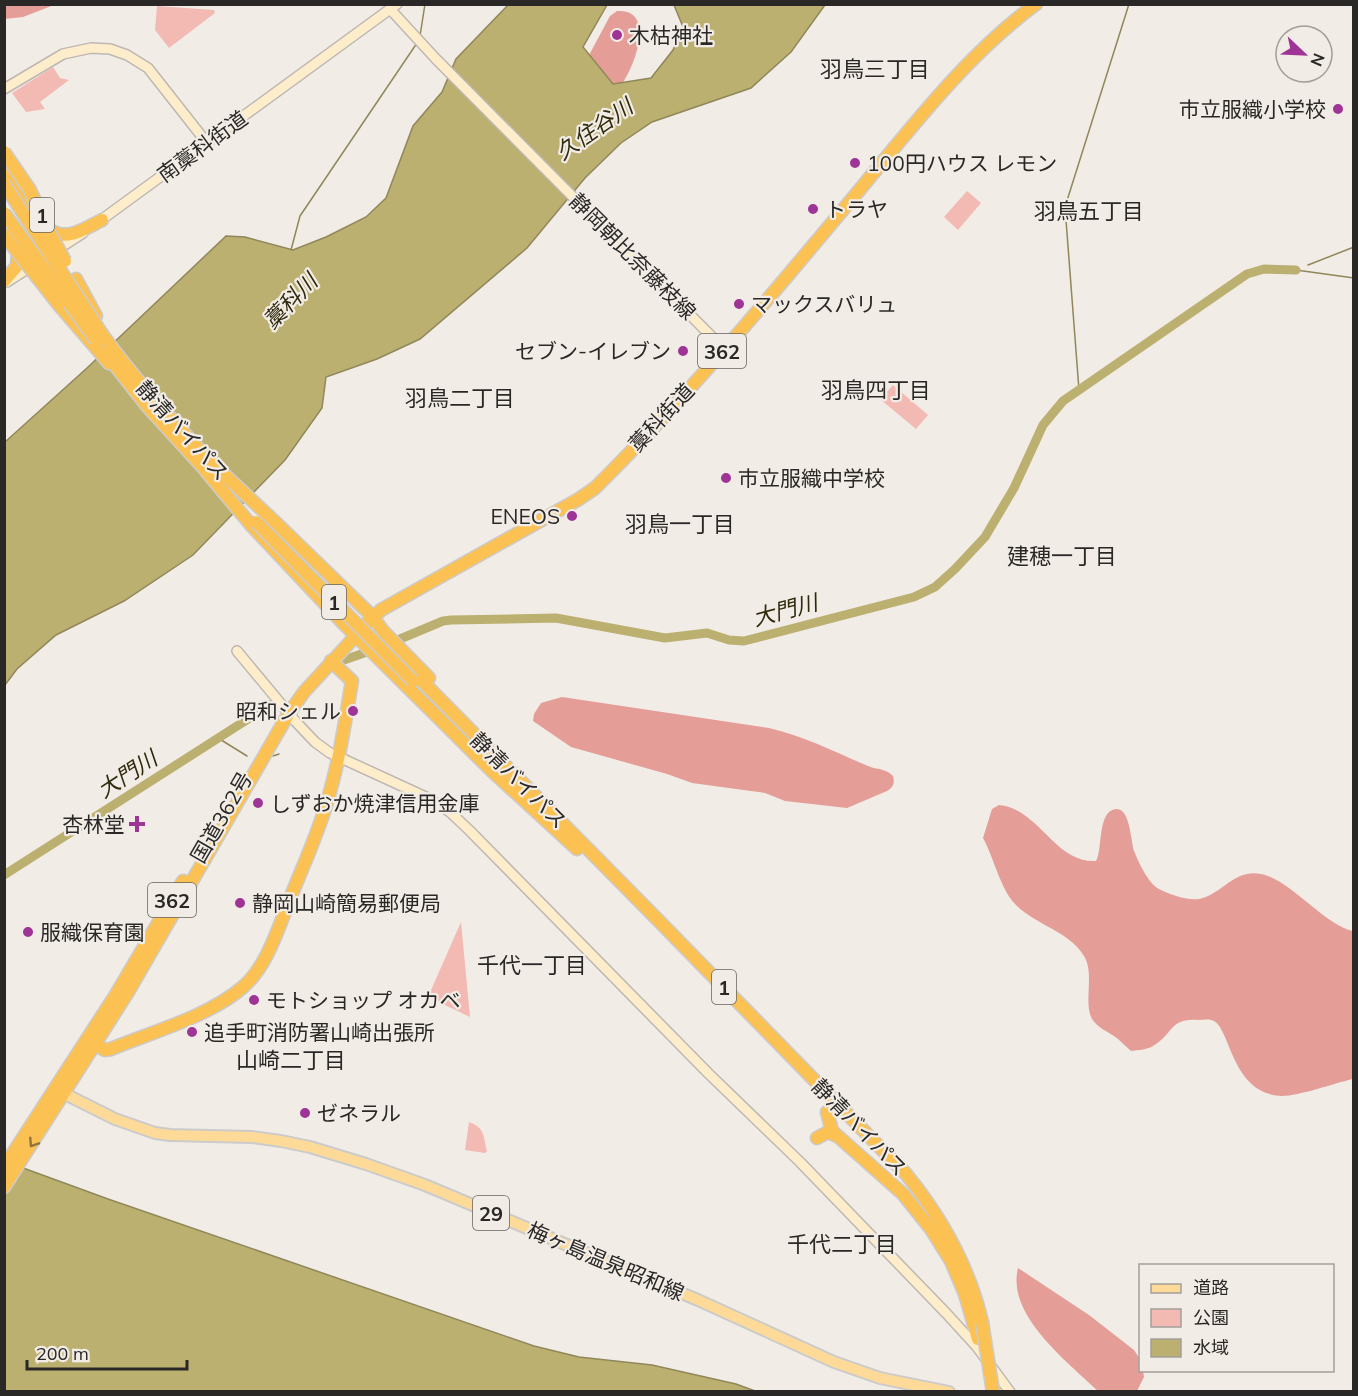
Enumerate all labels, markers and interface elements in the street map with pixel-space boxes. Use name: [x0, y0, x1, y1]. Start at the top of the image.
place label: 木枯神社: [629, 22, 713, 48]
north arrow: [1274, 24, 1334, 84]
marker: 木枯神社: [610, 28, 624, 42]
text: N: [1306, 50, 1329, 69]
district label: 羽鳥三丁目: [820, 55, 930, 83]
water label: 久住谷川: [550, 91, 640, 166]
place label: 市立服織小学校: [1179, 96, 1326, 122]
marker: 市立服織小学校: [1331, 102, 1345, 116]
street label: 南藁科街道: [152, 105, 252, 187]
place label: 100円ハウス レモン: [867, 150, 1057, 176]
marker: 100円ハウス レモン: [848, 156, 862, 170]
street label: 静岡朝比奈藤枝線: [564, 187, 702, 325]
place label: トラヤ: [825, 196, 888, 222]
district label: 羽鳥五丁目: [1034, 197, 1144, 225]
road number: 1: [30, 198, 54, 232]
marker: トラヤ: [806, 202, 820, 216]
water label: 藁科川: [257, 266, 324, 334]
place label: マックスバリュ: [751, 291, 897, 317]
marker: マックスバリュ: [732, 297, 746, 311]
road number: 362: [698, 334, 746, 368]
place label: セブン-イレブン: [515, 338, 671, 364]
marker: セブン-イレブン: [676, 344, 690, 358]
street label: 静清バイパス: [131, 375, 235, 485]
district label: 羽鳥四丁目: [821, 376, 931, 404]
street label: 藁科街道: [623, 377, 699, 457]
district label: 羽鳥二丁目: [405, 384, 515, 412]
place label: 市立服織中学校: [738, 465, 885, 491]
marker: 市立服織中学校: [719, 471, 733, 485]
place label: ENEOS: [490, 503, 560, 529]
marker: ENEOS: [565, 509, 579, 523]
district label: 羽鳥一丁目: [625, 510, 735, 538]
district label: 建穂一丁目: [1007, 542, 1117, 570]
road number: 1: [322, 585, 346, 619]
water label: 大門川: [749, 587, 822, 632]
place label: 昭和シェル: [236, 698, 341, 724]
marker: 昭和シェル: [346, 704, 360, 718]
street label: 静清バイパス: [465, 726, 573, 834]
water label: 大門川: [92, 743, 164, 804]
street label: 国道362号: [185, 767, 257, 867]
place label: しずおか焼津信用金庫: [270, 790, 480, 816]
marker: しずおか焼津信用金庫: [251, 796, 265, 810]
place label: 杏林堂: [62, 811, 125, 837]
marker: 杏林堂: [130, 817, 144, 831]
road number: 362: [148, 883, 196, 917]
place label: 静岡山崎簡易郵便局: [252, 890, 441, 916]
marker: 静岡山崎簡易郵便局: [233, 896, 247, 910]
place label: 服織保育園: [40, 919, 145, 945]
marker: 服織保育園: [21, 925, 35, 939]
district label: 千代一丁目: [477, 951, 587, 979]
road number: 1: [712, 970, 736, 1004]
place label: モトショップ オカベ: [266, 987, 460, 1013]
marker: モトショップ オカベ: [247, 993, 261, 1007]
place label: 追手町消防署山崎出張所: [204, 1019, 435, 1045]
marker: 追手町消防署山崎出張所: [185, 1025, 199, 1039]
district label: 山崎二丁目: [236, 1046, 346, 1074]
street label: 静清バイパス: [807, 1073, 913, 1181]
place label: ゼネラル: [317, 1100, 401, 1126]
marker: ゼネラル: [298, 1106, 312, 1120]
one-way arrow: [29, 1136, 40, 1147]
road number: 29: [473, 1196, 509, 1230]
street label: 梅ヶ島温泉昭和線: [524, 1216, 688, 1306]
district label: 千代二丁目: [787, 1230, 897, 1258]
legend: [1139, 1264, 1334, 1372]
text: 道路: [1193, 1276, 1229, 1299]
text: 公園: [1193, 1306, 1229, 1329]
scale bar: [27, 1333, 188, 1371]
text: 水域: [1193, 1336, 1229, 1359]
text: 200 m: [36, 1342, 89, 1365]

